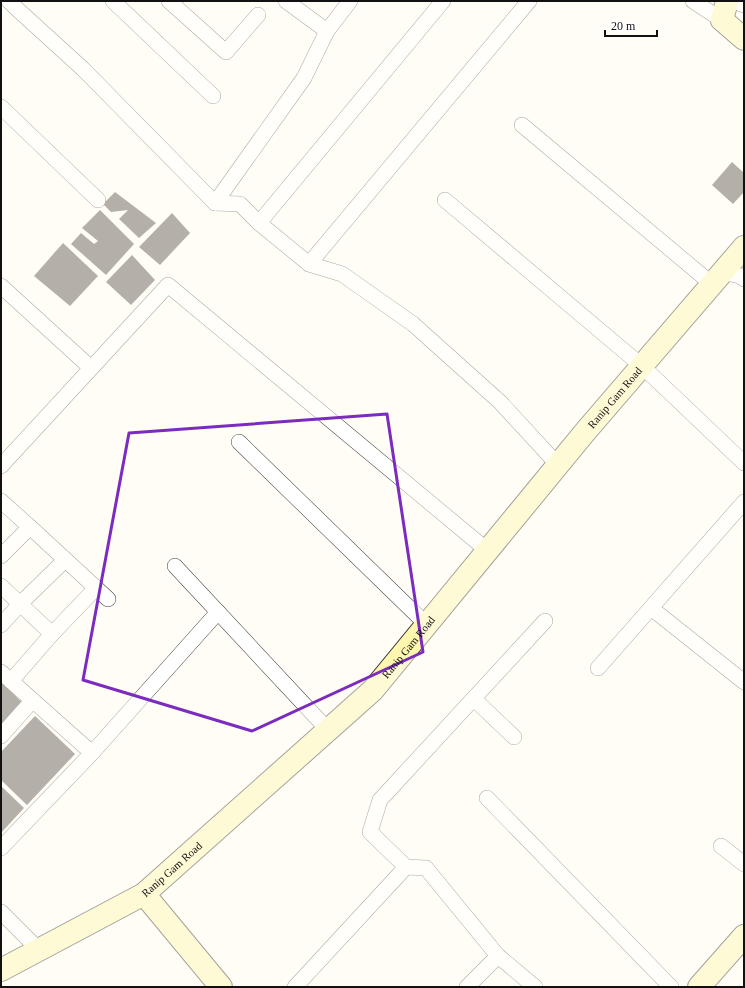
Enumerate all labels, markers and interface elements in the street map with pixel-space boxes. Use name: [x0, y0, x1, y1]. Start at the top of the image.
scale bar: [605, 12, 657, 38]
text: 20 m: [611, 19, 636, 33]
street label: Ranip Gam Road: [585, 364, 644, 430]
street label: Ranip Gam Road: [379, 613, 437, 681]
street label: Ranip Gam Road: [139, 839, 205, 899]

